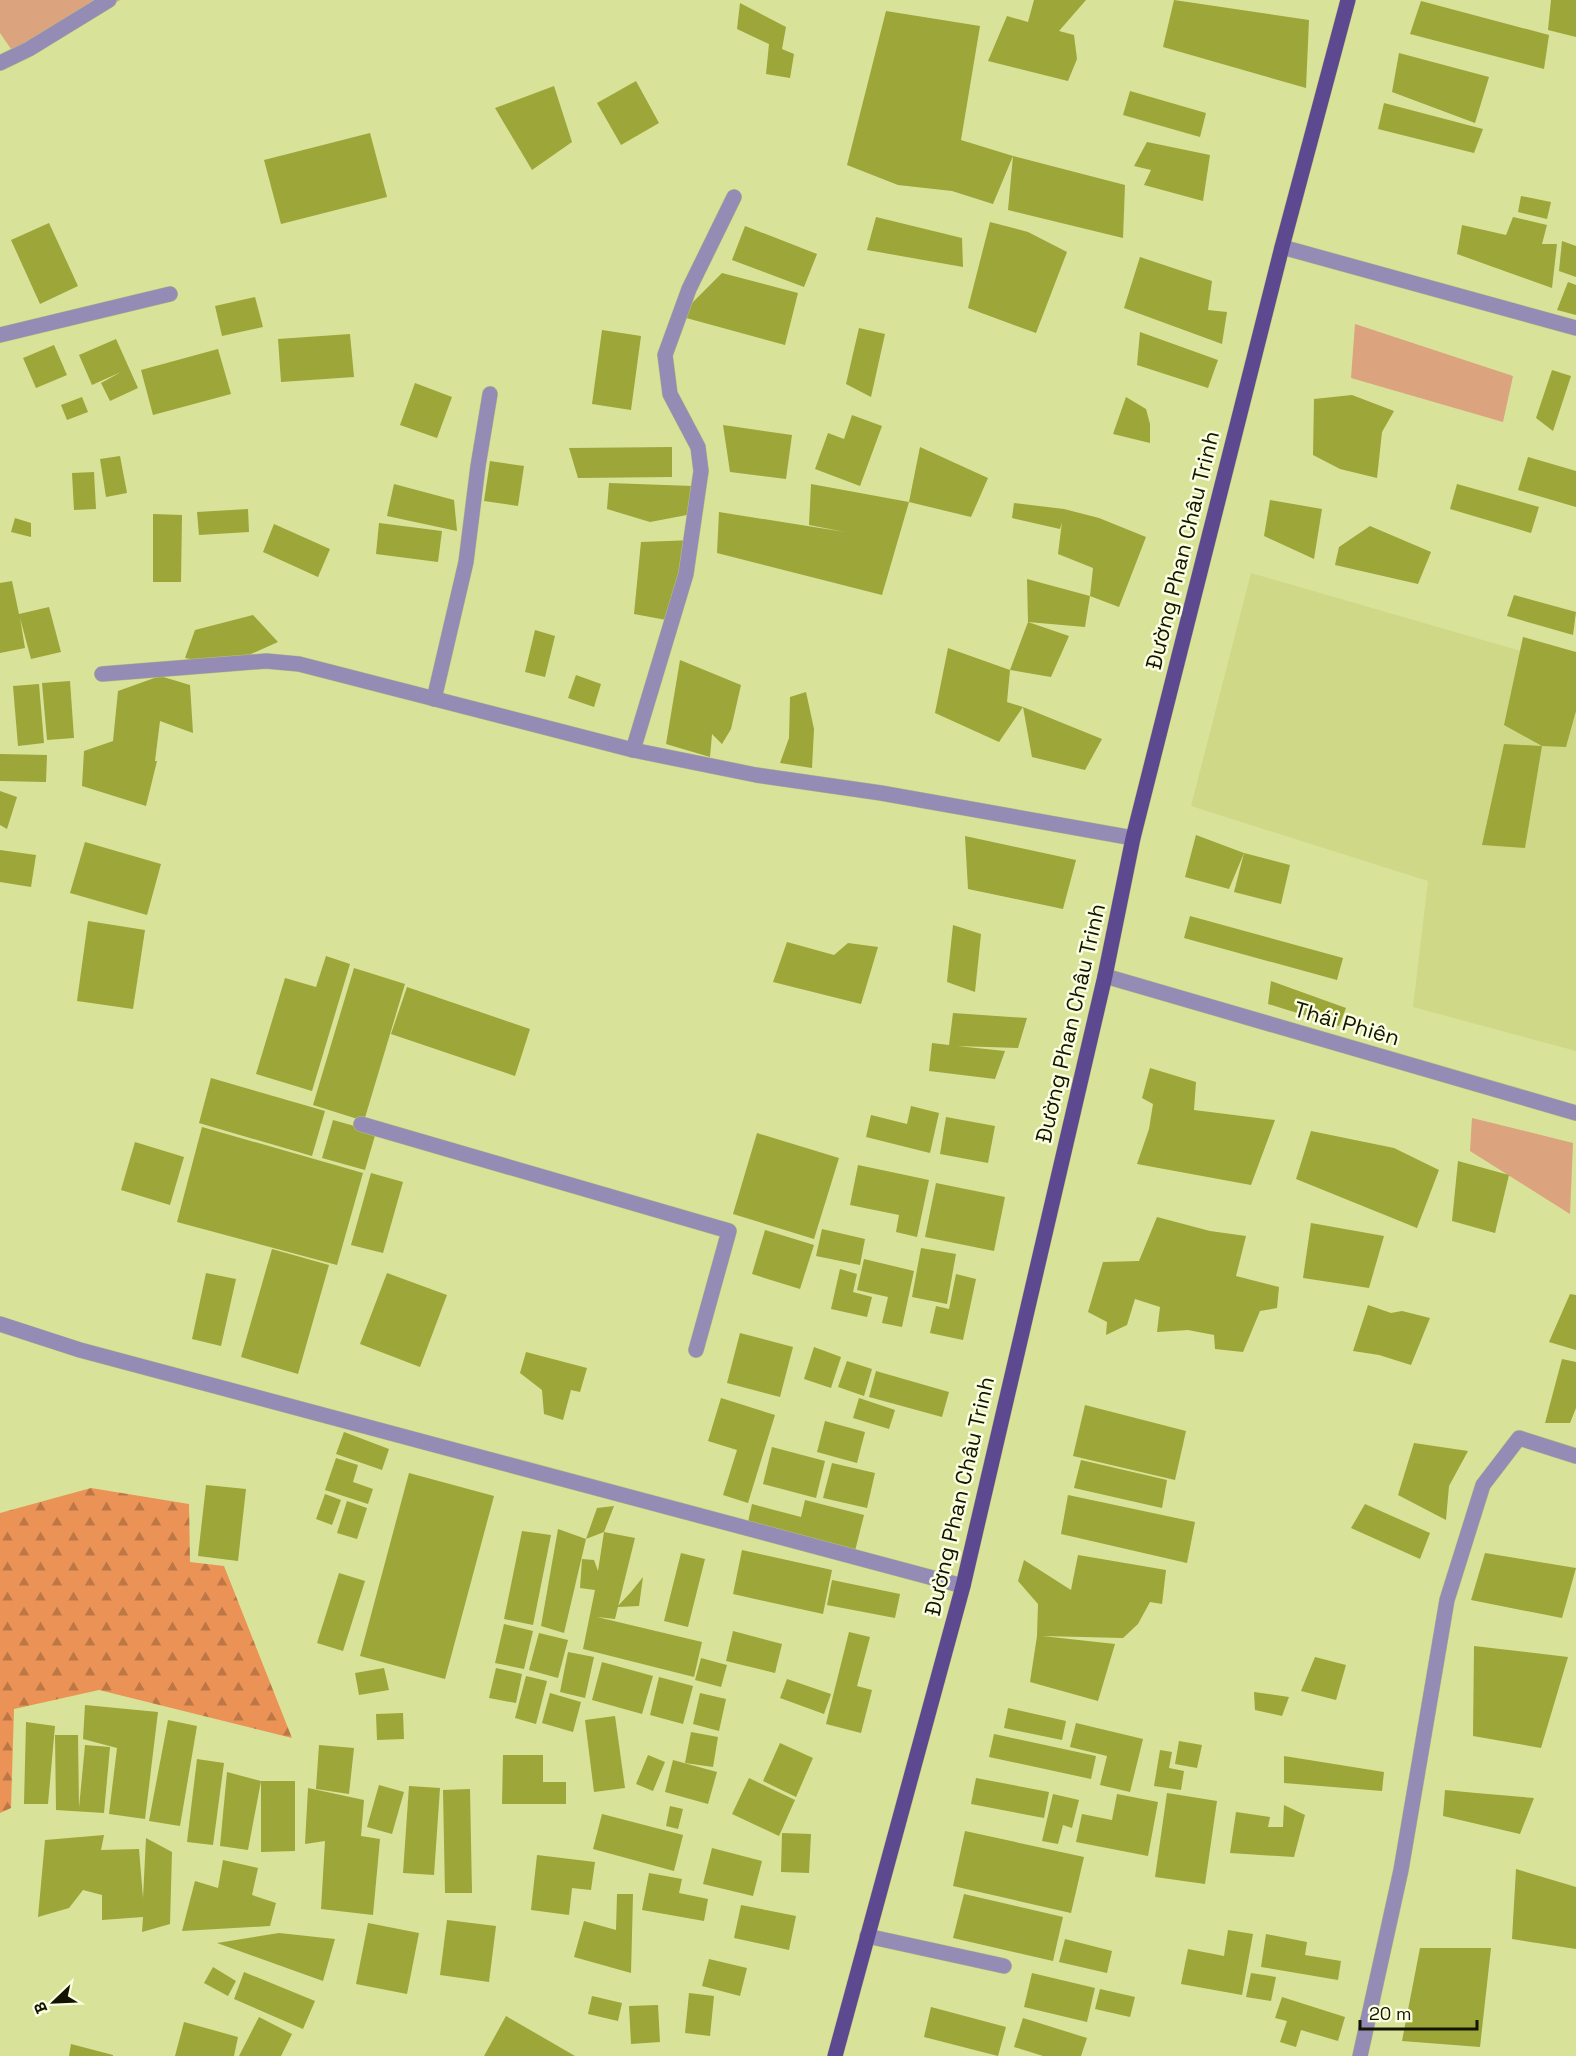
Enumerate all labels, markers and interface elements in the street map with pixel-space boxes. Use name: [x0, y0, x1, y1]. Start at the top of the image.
street label: Đường Phan Châu Trinh: [1139, 428, 1225, 672]
street label: Đường Phan Châu Trinh: [1029, 901, 1111, 1145]
street label: Thái Phiên: [1291, 995, 1403, 1051]
street label: Đường Phan Châu Trinh: [918, 1374, 1000, 1618]
north arrow: [24, 1972, 84, 2032]
scale bar: [1360, 1993, 1477, 2031]
text: B: [29, 1999, 52, 2017]
text: 20 m: [1369, 2002, 1412, 2025]

